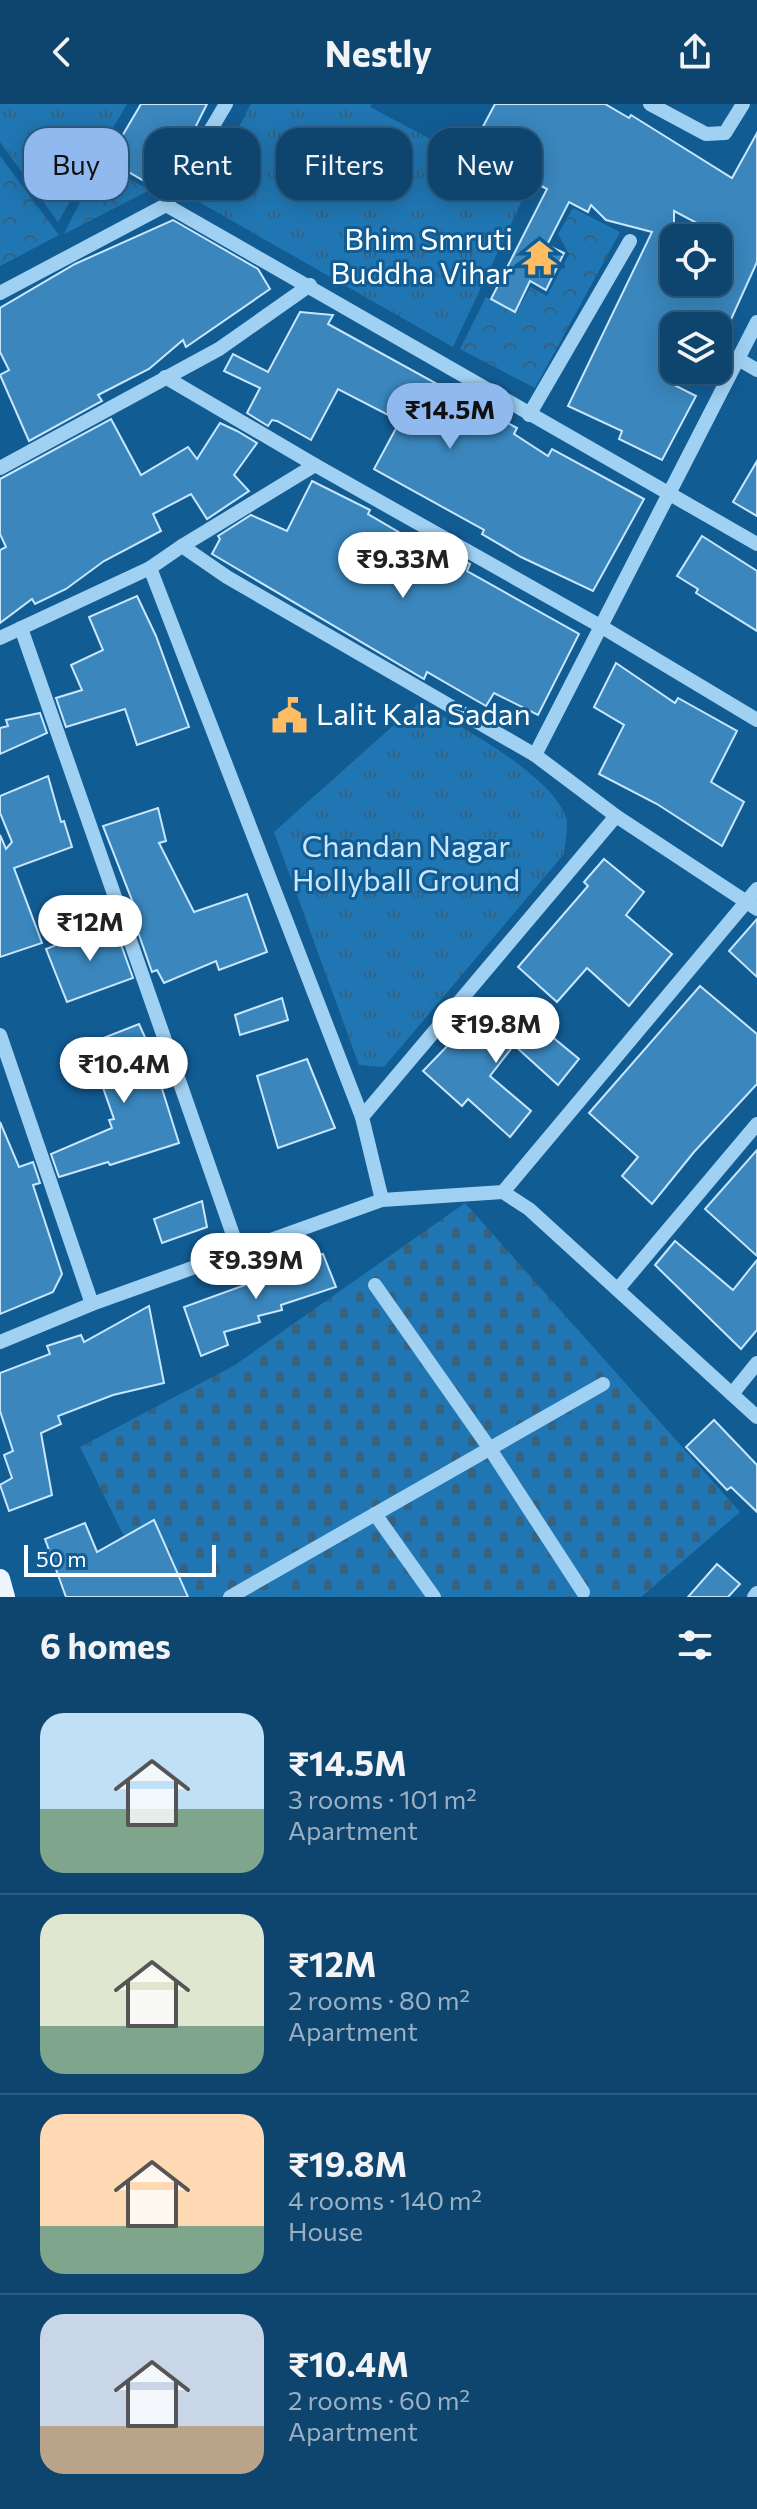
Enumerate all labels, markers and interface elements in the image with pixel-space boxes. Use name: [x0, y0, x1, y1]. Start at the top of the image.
icon: back: [40, 30, 84, 74]
text: Nestly: [325, 30, 432, 74]
icon: share: [673, 30, 717, 74]
chip: Buy: [24, 128, 128, 200]
chip: Rent: [144, 128, 260, 200]
chip: Filters: [276, 128, 412, 200]
chip: New: [428, 128, 542, 200]
place label: Bhim Smruti Buddha Vihar: [330, 219, 513, 290]
map controls: [660, 224, 732, 384]
button: locate: [660, 224, 732, 296]
temple icon: Bhim Smruti Buddha Vihar: [520, 238, 558, 276]
button: layers: [660, 312, 732, 384]
pin: ₹14.5M: [385, 383, 515, 451]
text: ₹14.5M: [405, 393, 495, 424]
pin: ₹9.33M: [338, 532, 468, 600]
text: ₹9.33M: [356, 542, 450, 573]
place label: Lalit Kala Sadan: [316, 694, 531, 731]
public building icon: Lalit Kala Sadan: [271, 696, 309, 734]
park label: Chandan Nagar Hollyball Ground: [292, 826, 520, 897]
pin: ₹12M: [43, 895, 137, 963]
text: ₹12M: [56, 905, 124, 936]
pin: ₹19.8M: [431, 997, 561, 1065]
text: ₹19.8M: [450, 1007, 542, 1038]
pin: ₹10.4M: [59, 1037, 189, 1105]
text: ₹10.4M: [78, 1047, 170, 1078]
pin: ₹9.39M: [191, 1233, 321, 1301]
text: ₹9.39M: [209, 1243, 303, 1274]
scale bar: [24, 1541, 216, 1577]
text: 50 m: [36, 1545, 86, 1572]
icon: filters: [673, 1623, 717, 1667]
text: 6 homes: [40, 1624, 171, 1666]
text: ₹14.5M: [288, 1741, 407, 1783]
icon: home: [104, 1745, 200, 1841]
text: 3 rooms · 101 m²: [288, 1783, 477, 1814]
text: Apartment: [288, 1814, 418, 1845]
text: ₹12M: [288, 1942, 377, 1984]
icon: home: [104, 1946, 200, 2042]
text: 2 rooms · 80 m²: [288, 1984, 470, 2015]
text: Apartment: [288, 2015, 418, 2046]
text: ₹19.8M: [288, 2142, 407, 2184]
icon: home: [104, 2146, 200, 2242]
text: 4 rooms · 140 m²: [288, 2184, 482, 2215]
text: House: [288, 2215, 363, 2246]
text: ₹10.4M: [288, 2342, 409, 2384]
icon: home: [104, 2346, 200, 2442]
text: 2 rooms · 60 m²: [288, 2384, 470, 2415]
text: Apartment: [288, 2415, 418, 2446]

